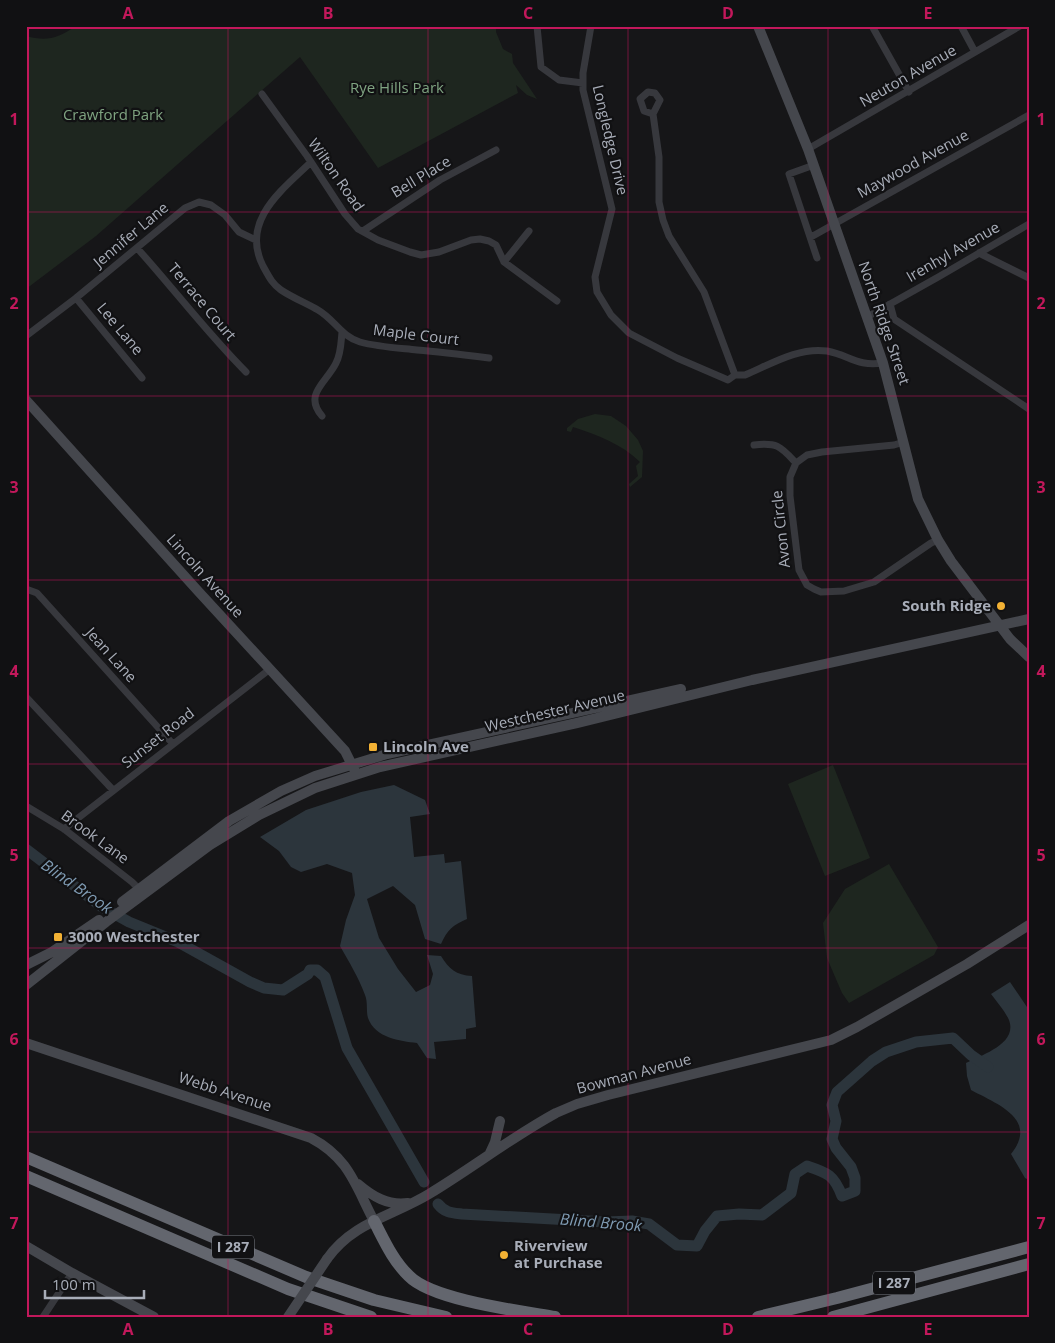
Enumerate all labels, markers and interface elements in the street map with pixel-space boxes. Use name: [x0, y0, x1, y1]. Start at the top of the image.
text: A: [122, 2, 134, 24]
text: B: [323, 2, 333, 24]
text: C: [523, 2, 533, 24]
text: D: [722, 2, 734, 24]
text: E: [924, 2, 933, 24]
street label: Neuton Avenue: [855, 39, 960, 111]
park label: Rye Hills Park: [350, 77, 444, 97]
street label: Longledge Drive: [589, 83, 633, 197]
park label: Crawford Park: [63, 104, 163, 124]
text: 1: [9, 108, 19, 130]
text: 1: [1036, 108, 1046, 130]
street label: Maywood Avenue: [853, 124, 972, 202]
street label: Wilton Road: [304, 134, 369, 215]
street label: Bell Place: [387, 150, 454, 202]
street label: Jennifer Lane: [87, 197, 172, 273]
street label: Irenhyl Avenue: [902, 216, 1003, 286]
street label: Terrace Court: [164, 258, 241, 345]
street label: North Ridge Street: [854, 258, 915, 387]
text: 2: [9, 292, 19, 314]
text: 2: [1036, 292, 1046, 314]
street label: Lee Lane: [93, 298, 148, 359]
street label: Maple Court: [372, 319, 460, 349]
text: 3: [9, 476, 19, 498]
text: 3: [1036, 476, 1046, 498]
street label: Avon Circle: [766, 489, 794, 569]
street label: Lincoln Avenue: [163, 529, 249, 621]
place label: South Ridge: [902, 595, 991, 615]
marker: South Ridge: [995, 600, 1007, 612]
street label: Jean Lane: [80, 621, 142, 686]
text: 4: [9, 660, 19, 682]
text: 4: [1036, 660, 1046, 682]
street label: Westchester Avenue: [483, 684, 627, 736]
street label: Sunset Road: [117, 702, 198, 772]
place label: Lincoln Ave: [383, 736, 469, 756]
marker: Lincoln Ave: [367, 741, 379, 753]
street label: Brook Lane: [58, 805, 134, 868]
text: 5: [9, 844, 19, 866]
text: 5: [1036, 844, 1046, 866]
water label: Blind Brook: [37, 853, 118, 919]
place label: 3000 Westchester: [68, 926, 200, 946]
marker: 3000 Westchester: [52, 931, 64, 943]
text: 6: [9, 1028, 19, 1050]
text: 6: [1036, 1028, 1046, 1050]
street label: Bowman Avenue: [574, 1048, 693, 1098]
street label: Webb Avenue: [176, 1067, 274, 1116]
water label: Blind Brook: [559, 1207, 644, 1237]
text: 7: [9, 1212, 19, 1234]
text: 7: [1036, 1212, 1046, 1234]
place label: Riverview at Purchase: [514, 1235, 603, 1272]
road number: I 287: [212, 1236, 254, 1258]
marker: Riverview at Purchase: [498, 1249, 510, 1261]
scale bar: [45, 1268, 144, 1300]
road number: I 287: [873, 1272, 915, 1295]
text: 100 m: [52, 1274, 96, 1294]
text: A: [122, 1318, 134, 1340]
text: B: [323, 1318, 333, 1340]
text: C: [523, 1318, 533, 1340]
text: D: [722, 1318, 734, 1340]
text: E: [924, 1318, 933, 1340]

